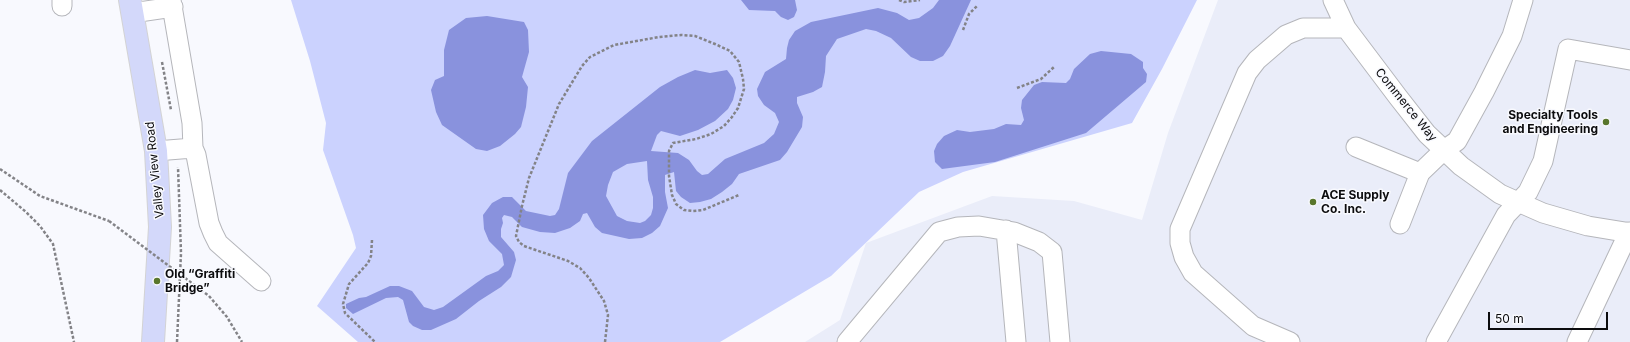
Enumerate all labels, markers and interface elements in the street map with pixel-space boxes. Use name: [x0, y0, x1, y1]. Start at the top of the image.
street label: Commerce Way: [1372, 65, 1440, 145]
place label: Specialty Tools and Engineering: [1503, 108, 1598, 136]
marker: Specialty Tools and Engineering: [1601, 117, 1611, 127]
street label: Valley View Road: [143, 121, 167, 219]
place label: ACE Supply Co. Inc.: [1321, 188, 1390, 216]
marker: ACE Supply Co. Inc.: [1308, 197, 1318, 207]
place label: Old “Graffiti Bridge”: [165, 267, 235, 295]
marker: Old “Graffiti Bridge”: [152, 276, 162, 286]
scale bar: [1490, 304, 1610, 330]
text: 50 m: [1495, 311, 1524, 326]

